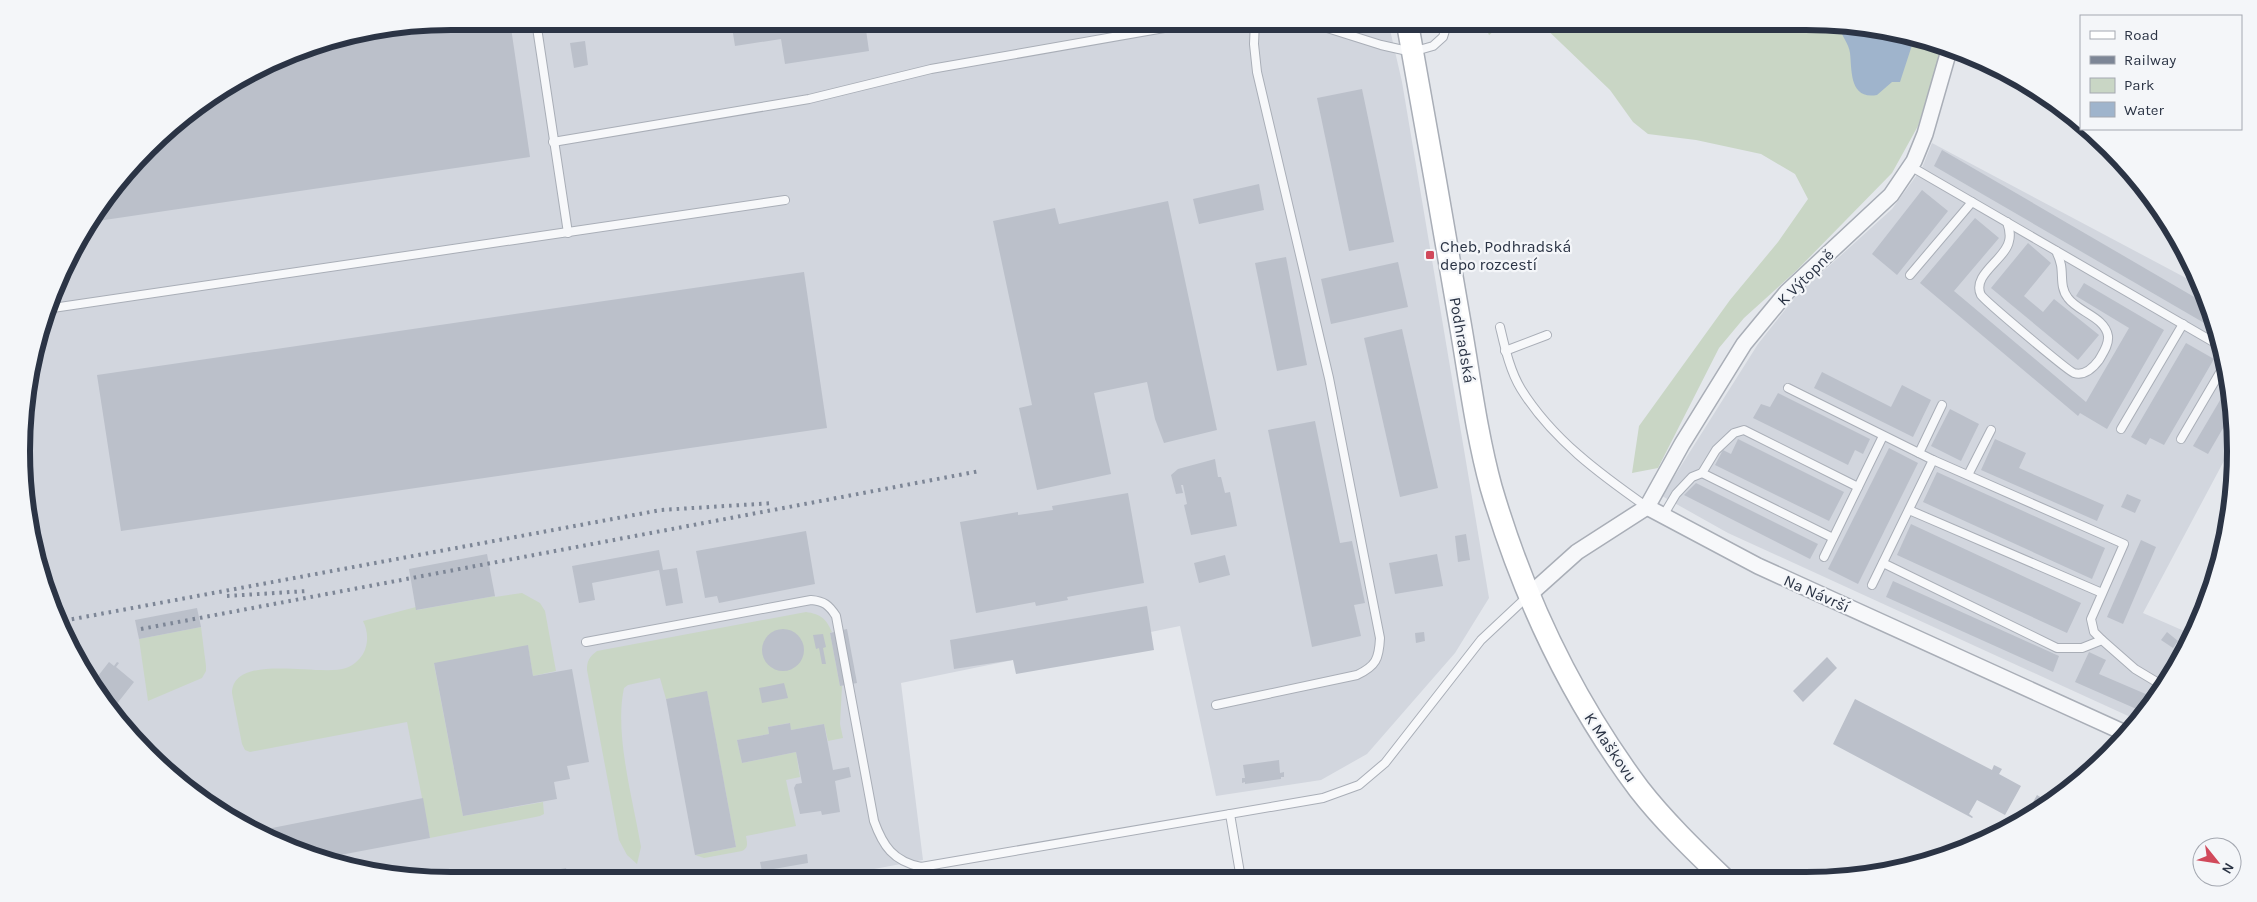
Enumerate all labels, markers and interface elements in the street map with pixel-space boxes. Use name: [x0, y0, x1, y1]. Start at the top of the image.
legend: [2080, 15, 2242, 130]
text: Road: [2124, 26, 2159, 44]
text: Railway: [2124, 51, 2176, 69]
text: Park: [2124, 76, 2154, 94]
text: Water: [2124, 101, 2165, 119]
place label: Cheb, Podhradská depo rozcestí: [1440, 237, 1571, 274]
street label: K Výtopně: [1773, 245, 1838, 310]
marker: Cheb, Podhradská depo rozcestí: [1424, 249, 1436, 261]
street label: Podhradská: [1446, 296, 1479, 385]
street label: Na Návrší: [1781, 570, 1853, 617]
street label: K Maškovu: [1580, 709, 1641, 786]
north arrow: [2192, 837, 2242, 887]
text: N: [2218, 860, 2238, 877]

